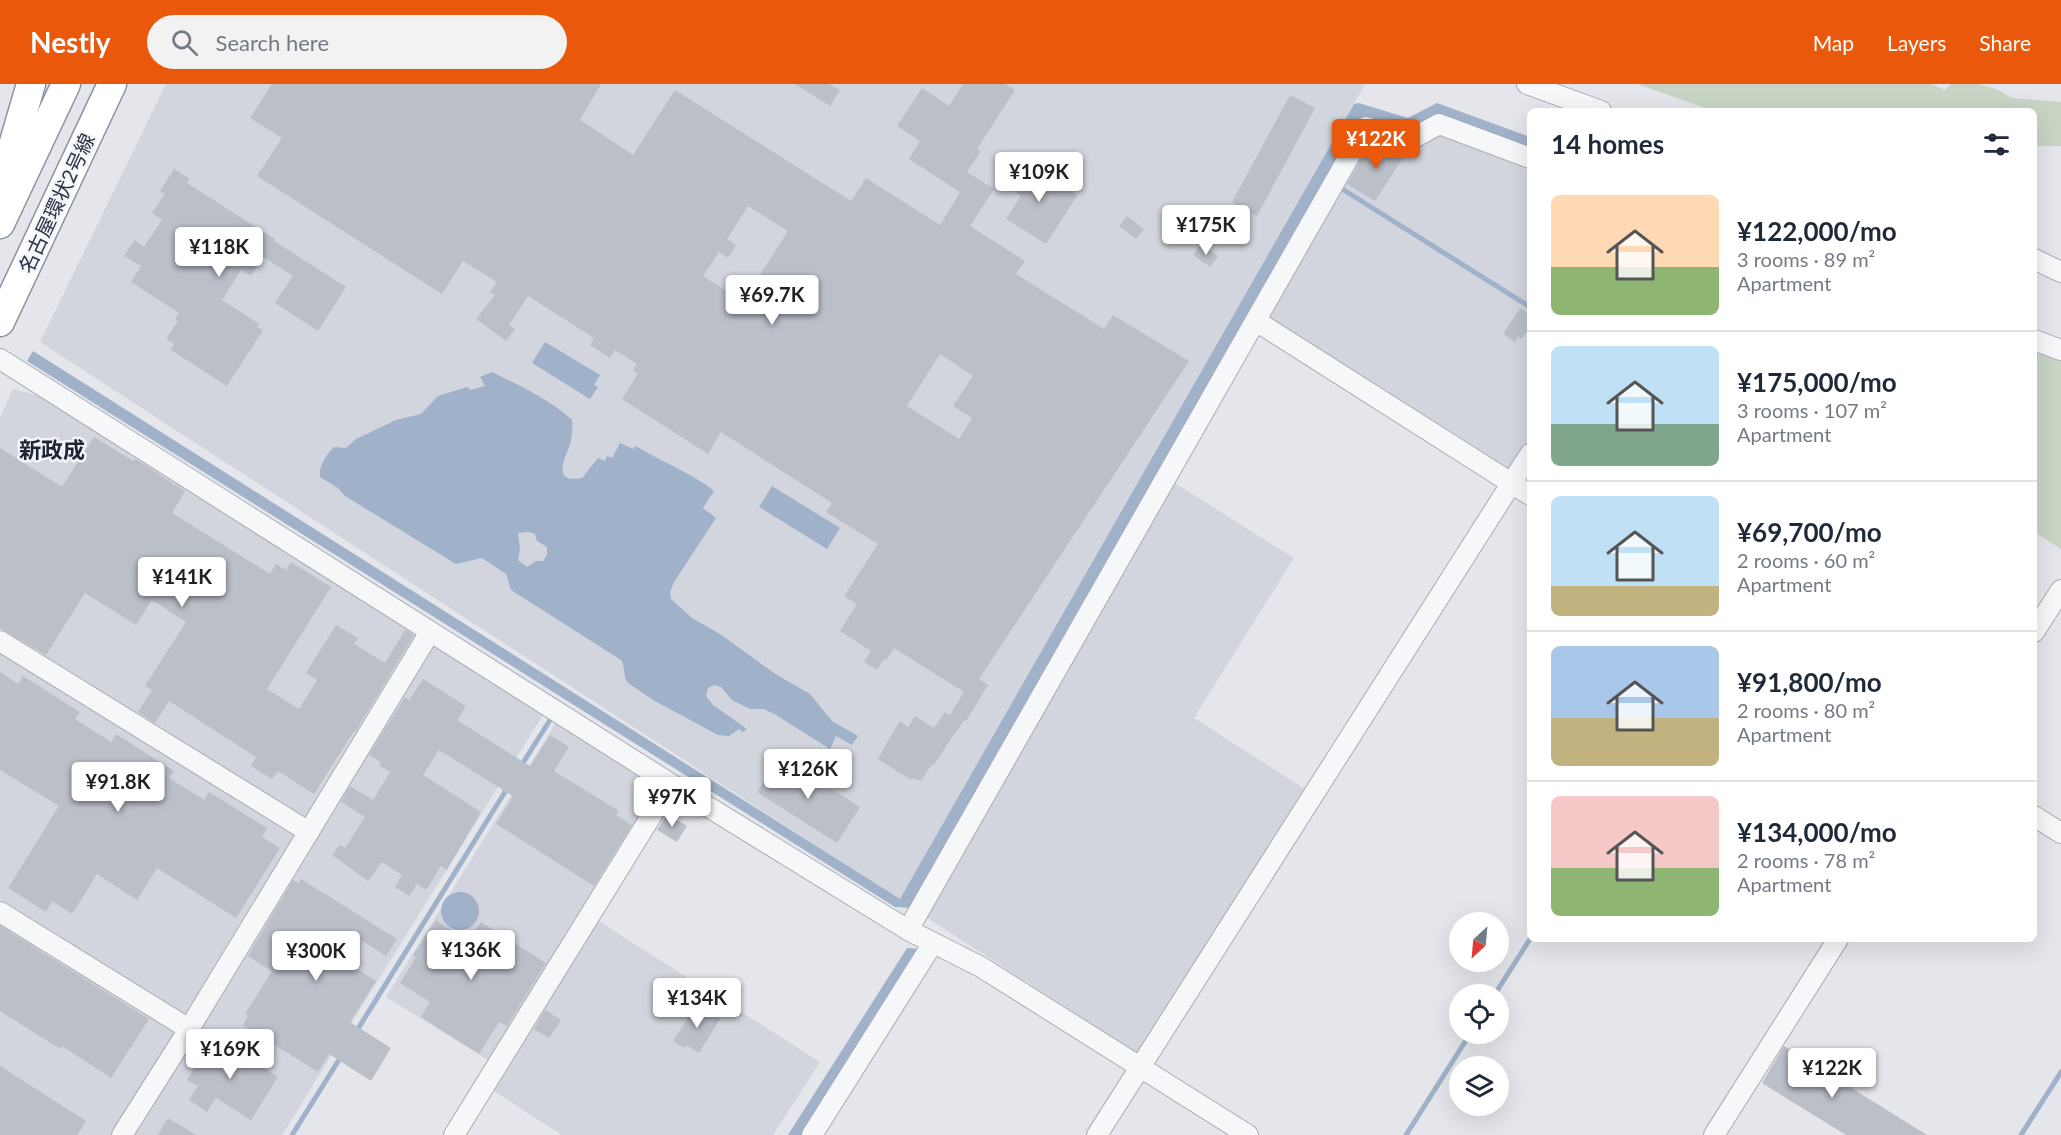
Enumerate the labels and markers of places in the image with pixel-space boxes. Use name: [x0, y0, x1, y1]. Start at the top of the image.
pin: ¥122K: [1334, 119, 1418, 170]
pin: ¥109K: [997, 152, 1081, 203]
pin: ¥175K: [1164, 205, 1248, 256]
pin: ¥118K: [177, 227, 261, 278]
pin: ¥69.7K: [723, 275, 821, 326]
pin: ¥141K: [140, 557, 224, 608]
pin: ¥126K: [766, 749, 850, 800]
pin: ¥91.8K: [69, 762, 167, 813]
pin: ¥97K: [636, 777, 708, 828]
pin: ¥136K: [429, 930, 513, 981]
pin: ¥300K: [274, 931, 358, 982]
pin: ¥134K: [655, 978, 739, 1029]
pin: ¥169K: [188, 1029, 272, 1080]
pin: ¥122K: [1790, 1048, 1874, 1099]

